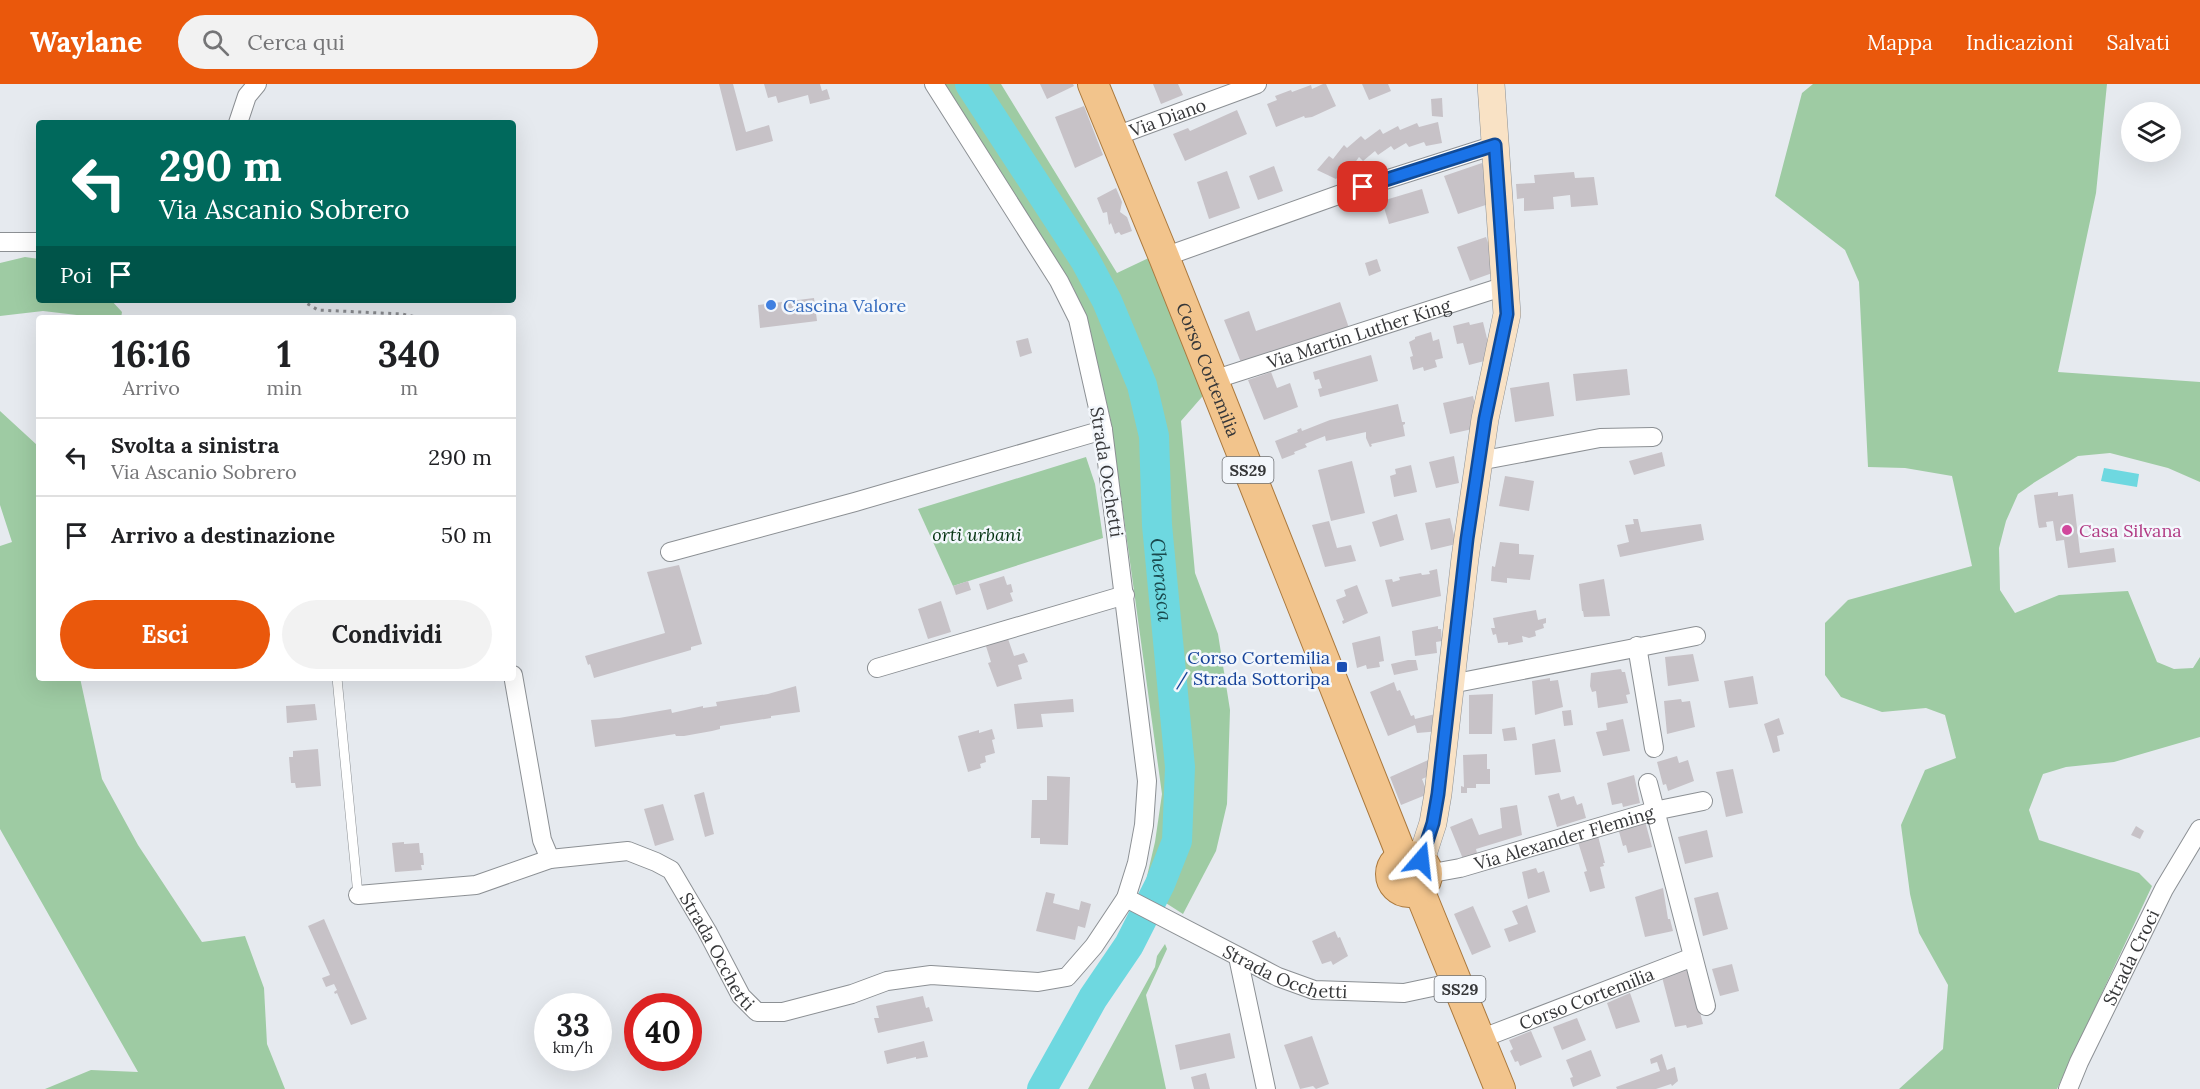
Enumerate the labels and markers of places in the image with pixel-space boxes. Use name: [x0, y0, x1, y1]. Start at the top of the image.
pin: [1337, 161, 1388, 212]
place label: Cascina Valore: [783, 294, 906, 317]
marker: Cascina Valore: [764, 298, 778, 312]
place label: Casa Silvana: [2079, 519, 2182, 542]
marker: Casa Silvana: [2060, 523, 2074, 537]
place label: Corso Cortemilia / Strada Sottoripa: [1176, 646, 1330, 690]
marker: Corso Cortemilia / Strada Sottoripa: [1335, 660, 1349, 674]

